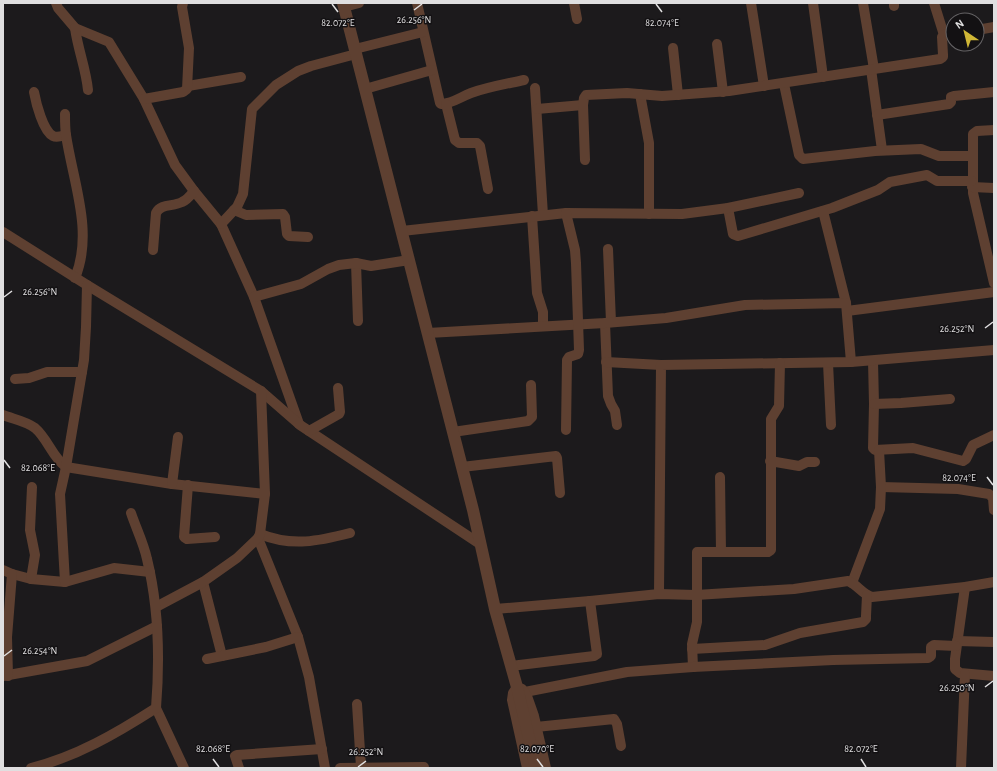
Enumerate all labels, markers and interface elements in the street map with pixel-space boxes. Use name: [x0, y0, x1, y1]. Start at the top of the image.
north arrow: [945, 12, 985, 52]
text: 26.256°N: [397, 15, 431, 25]
text: 82.072°E: [321, 18, 355, 28]
text: 82.074°E: [645, 18, 679, 28]
text: N: [953, 18, 966, 31]
text: 26.256°N: [23, 287, 57, 297]
text: 26.252°N: [940, 324, 974, 334]
text: 82.068°E: [21, 463, 55, 473]
text: 82.074°E: [942, 473, 976, 483]
text: 26.254°N: [23, 646, 57, 656]
text: 26.250°N: [939, 683, 975, 693]
text: 82.068°E: [196, 744, 230, 754]
text: 82.070°E: [520, 744, 554, 754]
text: 82.072°E: [844, 744, 878, 754]
text: 26.252°N: [349, 747, 383, 757]

